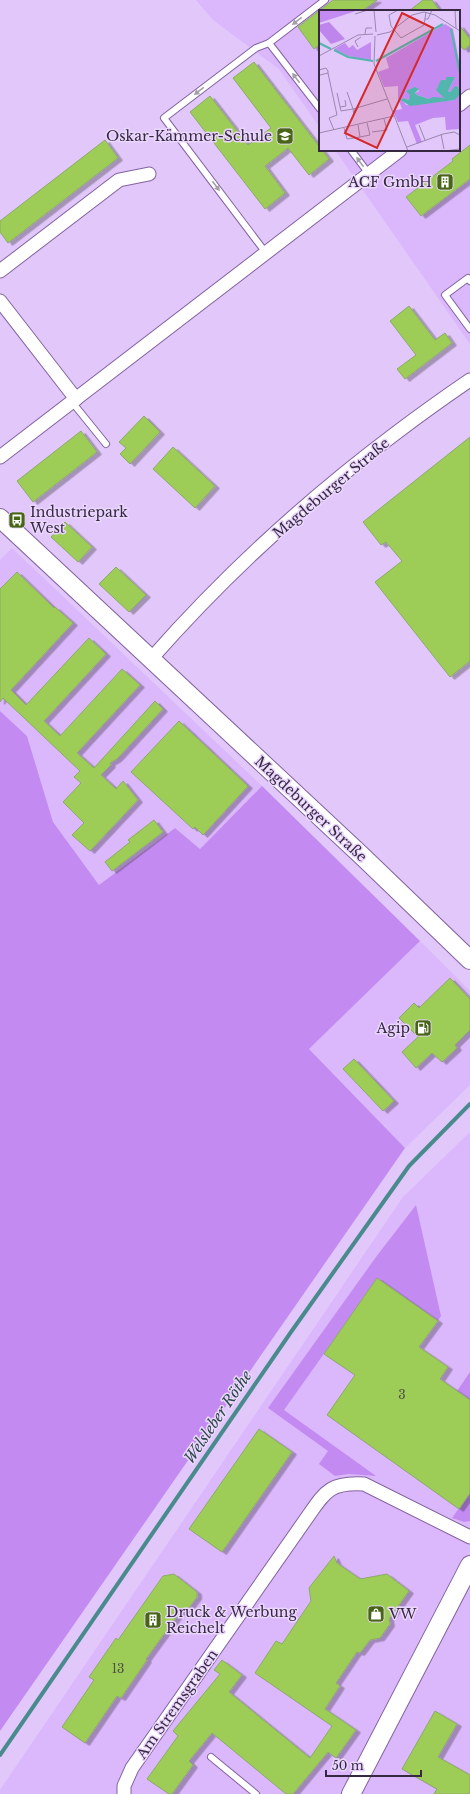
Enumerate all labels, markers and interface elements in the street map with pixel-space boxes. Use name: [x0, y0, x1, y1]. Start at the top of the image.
inset map: [319, 10, 460, 151]
one-way arrow: [292, 17, 303, 26]
one-way arrow: [292, 73, 301, 84]
one-way arrow: [194, 87, 205, 95]
school or university icon: Oskar-Kämmer-Schule: [275, 126, 295, 146]
place label: Oskar-Kämmer-Schule: [106, 127, 272, 145]
one-way arrow: [356, 157, 364, 167]
building icon: ACF GmbH: [435, 172, 455, 192]
place label: ACF GmbH: [347, 173, 432, 191]
one-way arrow: [212, 181, 220, 192]
street label: Magdeburger Straße: [269, 434, 393, 542]
place label: Industriepark West: [29, 503, 128, 537]
bus stop icon: Industriepark West: [7, 510, 27, 530]
street label: Magdeburger Straße: [251, 752, 371, 866]
fuel station icon: Agip: [413, 1018, 433, 1038]
place label: Agip: [376, 1019, 410, 1037]
water label: Welsleber Röthe: [180, 1367, 256, 1467]
house number: 3: [398, 1387, 406, 1402]
place label: Druck & Werbung Reichelt: [166, 1603, 297, 1637]
shop icon: VW: [366, 1604, 386, 1624]
place label: VW: [388, 1605, 417, 1623]
building icon: Druck & Werbung Reichelt: [143, 1610, 163, 1630]
street label: Am Stremsgraben: [132, 1645, 222, 1763]
house number: 13: [112, 1661, 124, 1676]
scale bar: [326, 1752, 421, 1778]
text: 50 m: [332, 1758, 364, 1773]

